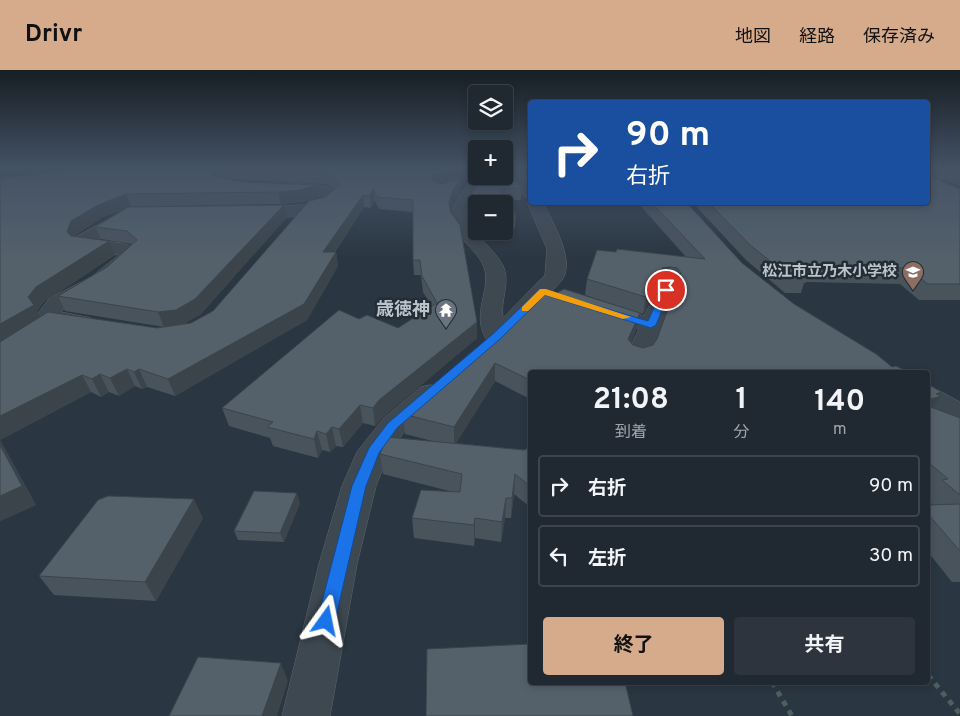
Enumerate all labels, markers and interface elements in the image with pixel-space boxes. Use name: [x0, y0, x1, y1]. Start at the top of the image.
text: Drivr: [25, 20, 82, 50]
text: 地図: [735, 26, 771, 49]
text: 経路: [799, 26, 835, 49]
text: 保存済み: [863, 26, 935, 49]
map controls: [468, 85, 513, 240]
button: layers: [468, 85, 513, 130]
text: 90 m: [626, 114, 710, 158]
icon: right: [543, 120, 608, 185]
button: +: [468, 140, 513, 185]
text: 右折: [626, 164, 670, 191]
button: −: [468, 195, 513, 240]
school or university icon: 松江市立乃木小学校: [901, 260, 925, 291]
place label: 松江市立乃木小学校: [762, 263, 897, 282]
pin: [645, 269, 687, 311]
icon: arrive: [652, 276, 680, 304]
temple icon: 歳徳神: [434, 298, 458, 329]
place label: 歳徳神: [376, 299, 430, 322]
text: 21:08: [593, 382, 669, 419]
text: 1: [736, 382, 748, 419]
text: 140: [814, 384, 865, 421]
text: m: [833, 420, 847, 440]
text: 到着: [615, 423, 647, 443]
text: 分: [734, 423, 750, 443]
icon: right: [545, 472, 573, 500]
text: 90 m: [869, 474, 913, 498]
text: 右折: [588, 477, 626, 501]
icon: left: [545, 542, 573, 570]
text: 30 m: [869, 544, 913, 568]
text: 左折: [588, 547, 626, 571]
position arrow: [299, 594, 351, 646]
button: 終了: [543, 617, 724, 675]
button: 共有: [734, 617, 915, 675]

